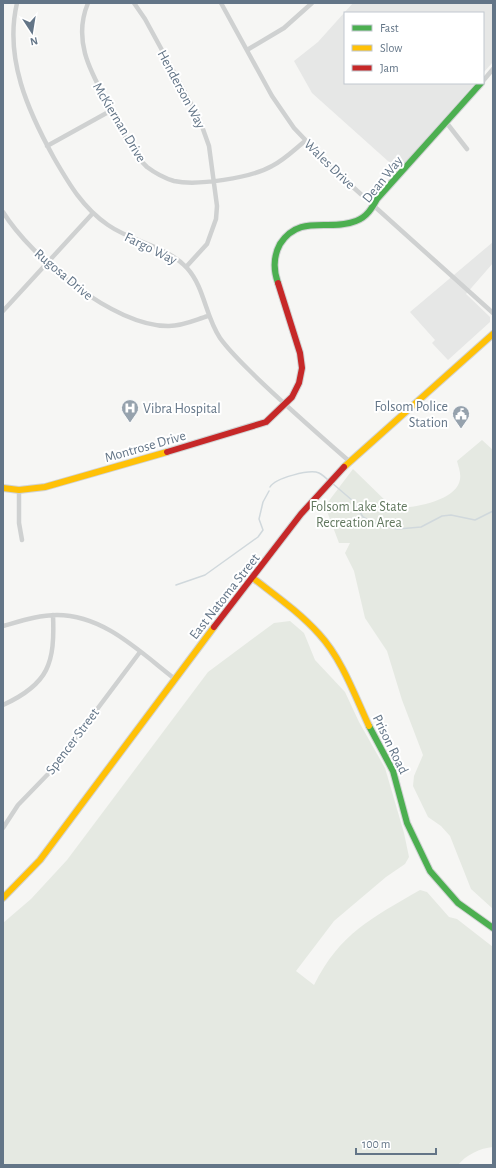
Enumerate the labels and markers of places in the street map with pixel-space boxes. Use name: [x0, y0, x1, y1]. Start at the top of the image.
hospital icon: Vibra Hospital: [120, 398, 140, 423]
place label: Folsom Police Station: [374, 400, 448, 430]
place label: Vibra Hospital: [143, 402, 221, 416]
public building icon: Folsom Police Station: [451, 404, 471, 429]

